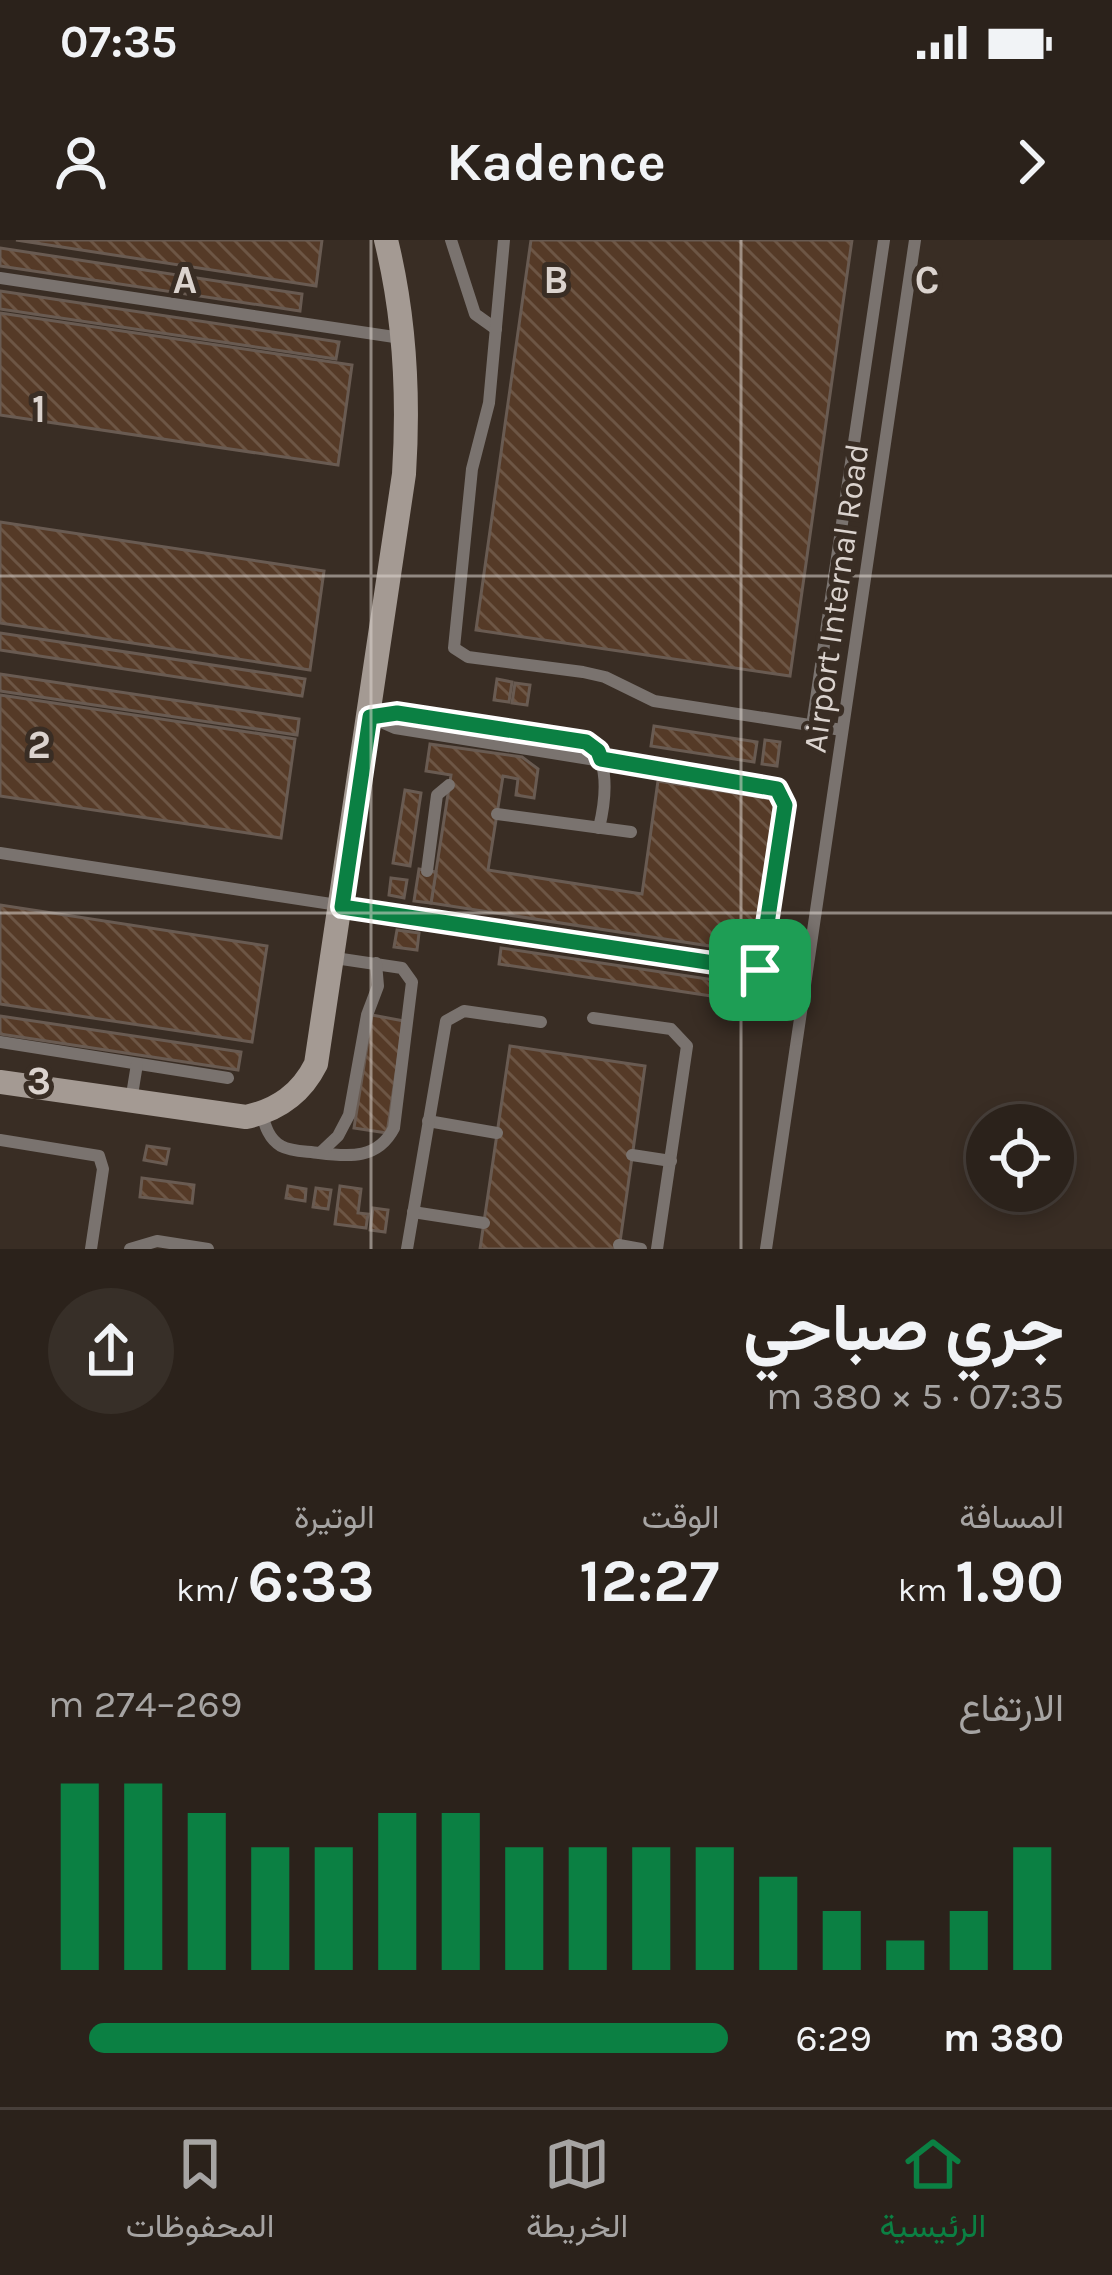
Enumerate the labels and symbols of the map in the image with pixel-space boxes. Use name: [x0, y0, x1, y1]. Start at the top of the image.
text: A: [173, 257, 197, 303]
text: B: [543, 257, 569, 303]
text: C: [915, 257, 939, 303]
text: 1: [32, 386, 46, 432]
street label: Airport Internal Road: [795, 441, 877, 755]
text: 2: [27, 722, 51, 768]
pin: [709, 919, 811, 1021]
text: 3: [27, 1058, 51, 1104]

